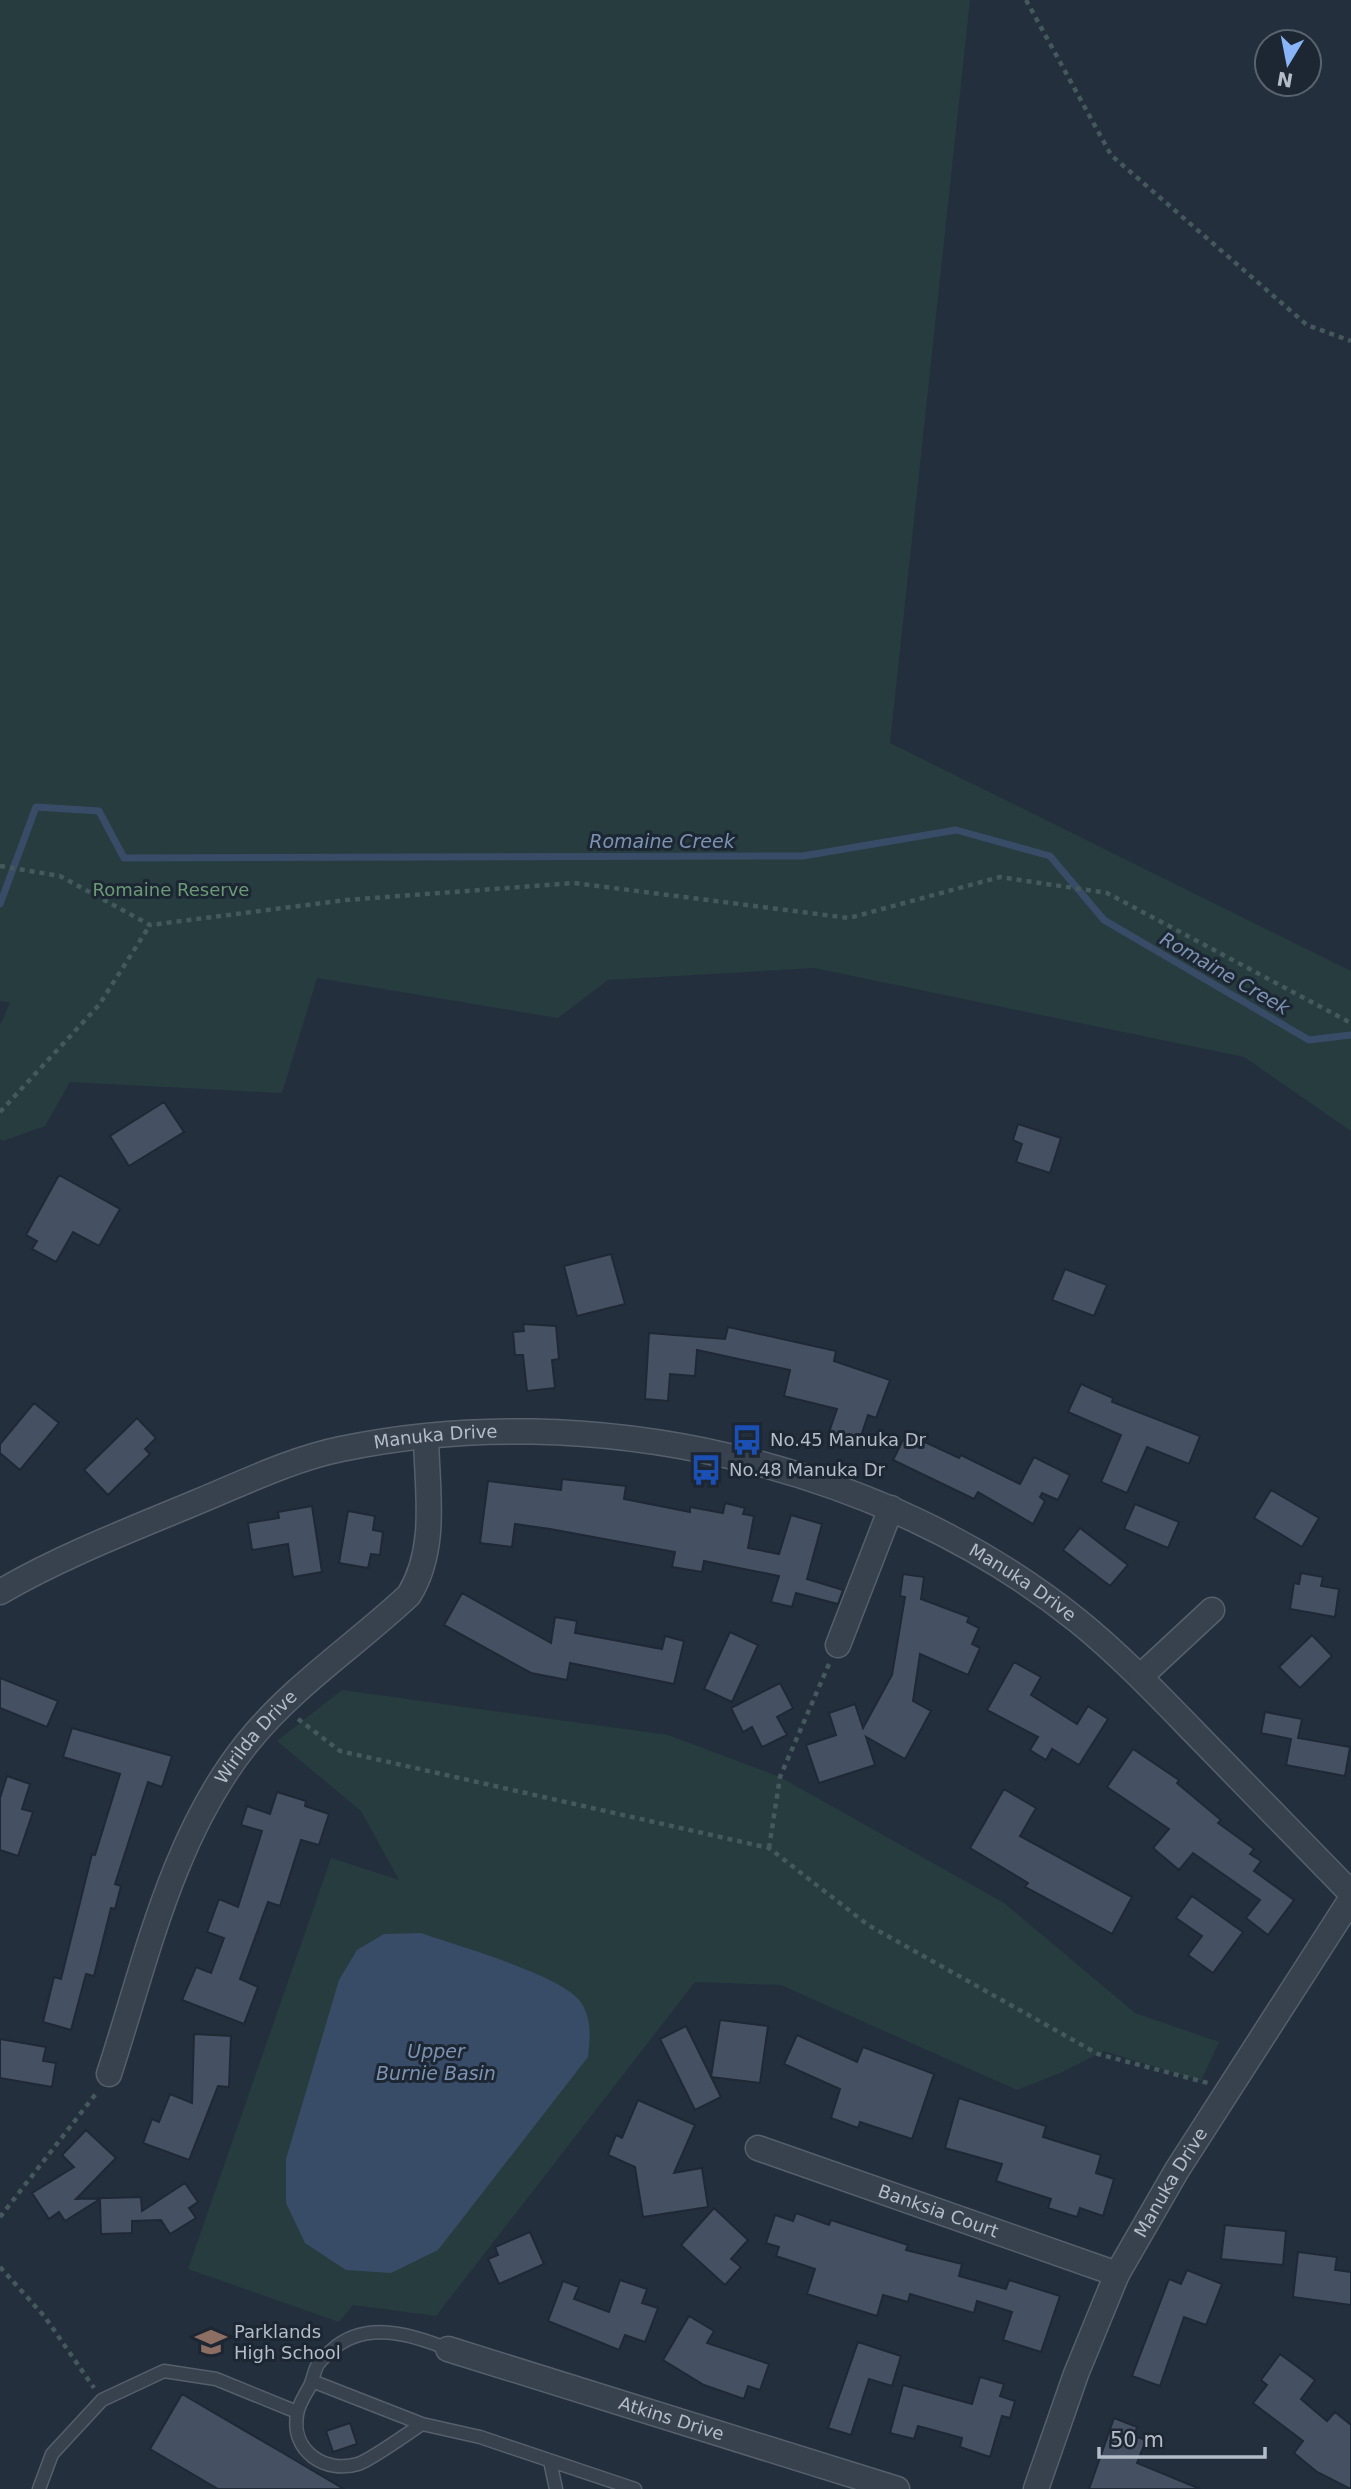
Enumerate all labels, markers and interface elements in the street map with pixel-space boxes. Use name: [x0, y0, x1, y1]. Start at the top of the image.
north arrow: [1253, 28, 1323, 98]
text: N: [1275, 68, 1295, 92]
water label: Romaine Creek: [589, 830, 736, 852]
park label: Romaine Reserve: [93, 879, 249, 900]
water label: Romaine Creek: [1156, 927, 1294, 1019]
street label: Manuka Drive: [372, 1421, 498, 1453]
bus stop icon: No.45 Manuka Dr: [730, 1423, 764, 1457]
place label: No.45 Manuka Dr: [770, 1429, 927, 1450]
bus stop icon: No.48 Manuka Dr: [689, 1453, 723, 1487]
place label: No.48 Manuka Dr: [729, 1459, 886, 1480]
street label: Manuka Drive: [966, 1539, 1080, 1625]
street label: Wirilda Drive: [210, 1686, 301, 1788]
water label: Upper Burnie Basin: [376, 2040, 496, 2084]
street label: Manuka Drive: [1129, 2123, 1211, 2241]
street label: Banksia Court: [876, 2180, 1001, 2242]
place label: Parklands High School: [234, 2321, 341, 2363]
school or university icon: Parklands High School: [194, 2325, 228, 2359]
street label: Atkins Drive: [616, 2392, 727, 2444]
scale bar: [1099, 2416, 1265, 2460]
text: 50 m: [1110, 2428, 1164, 2452]

